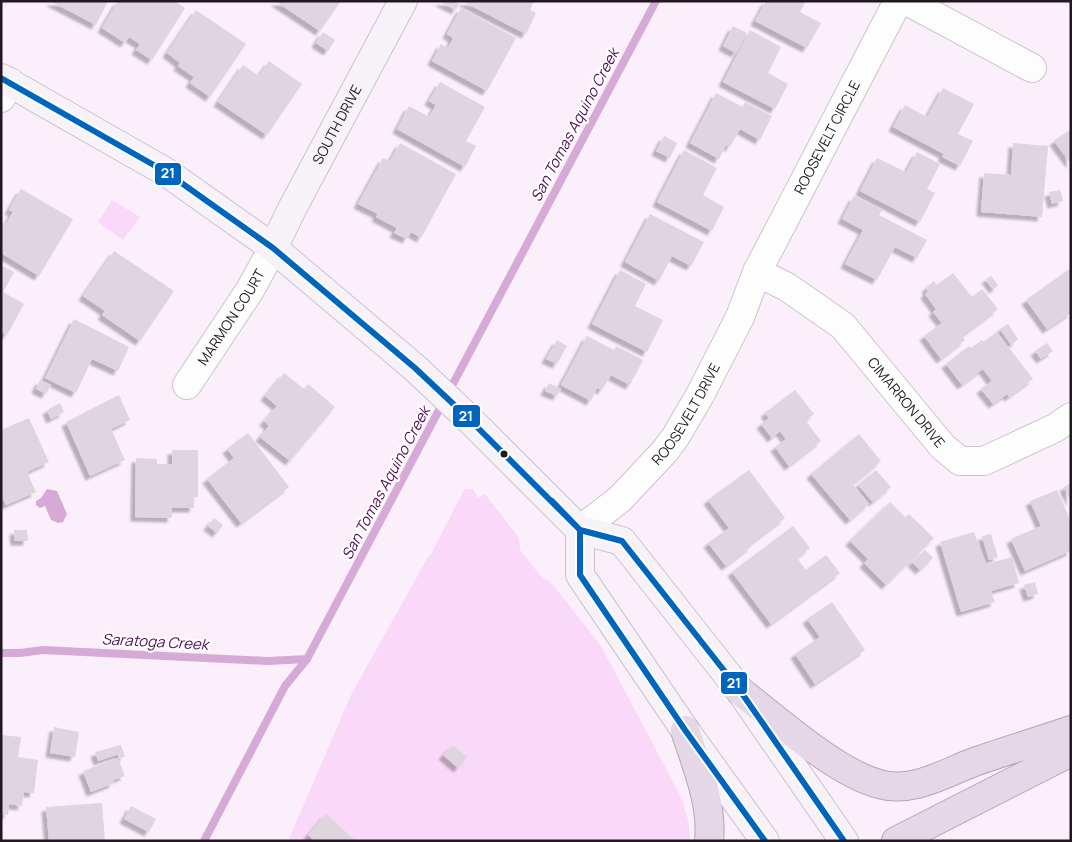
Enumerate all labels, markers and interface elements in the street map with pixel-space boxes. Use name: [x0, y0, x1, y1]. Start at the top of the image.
water label: San Tomas Aquino Creek: [525, 42, 625, 205]
street label: ROOSEVELT CIRCLE: [789, 77, 864, 197]
street label: SOUTH DRIVE: [308, 81, 365, 167]
line badge: 21: [154, 162, 182, 186]
text: 21: [161, 163, 175, 182]
street label: MARMON COURT: [193, 265, 269, 369]
street label: CIMARRON DRIVE: [864, 353, 950, 451]
street label: ROOSEVELT DRIVE: [647, 359, 724, 469]
water label: San Tomas Aquino Creek: [336, 400, 436, 563]
line badge: 21: [452, 404, 481, 428]
text: 21: [459, 406, 473, 425]
unlabelled marker: [499, 449, 509, 459]
water label: Saratoga Creek: [101, 628, 211, 655]
line badge: 21: [720, 671, 748, 695]
text: 21: [727, 673, 741, 692]

